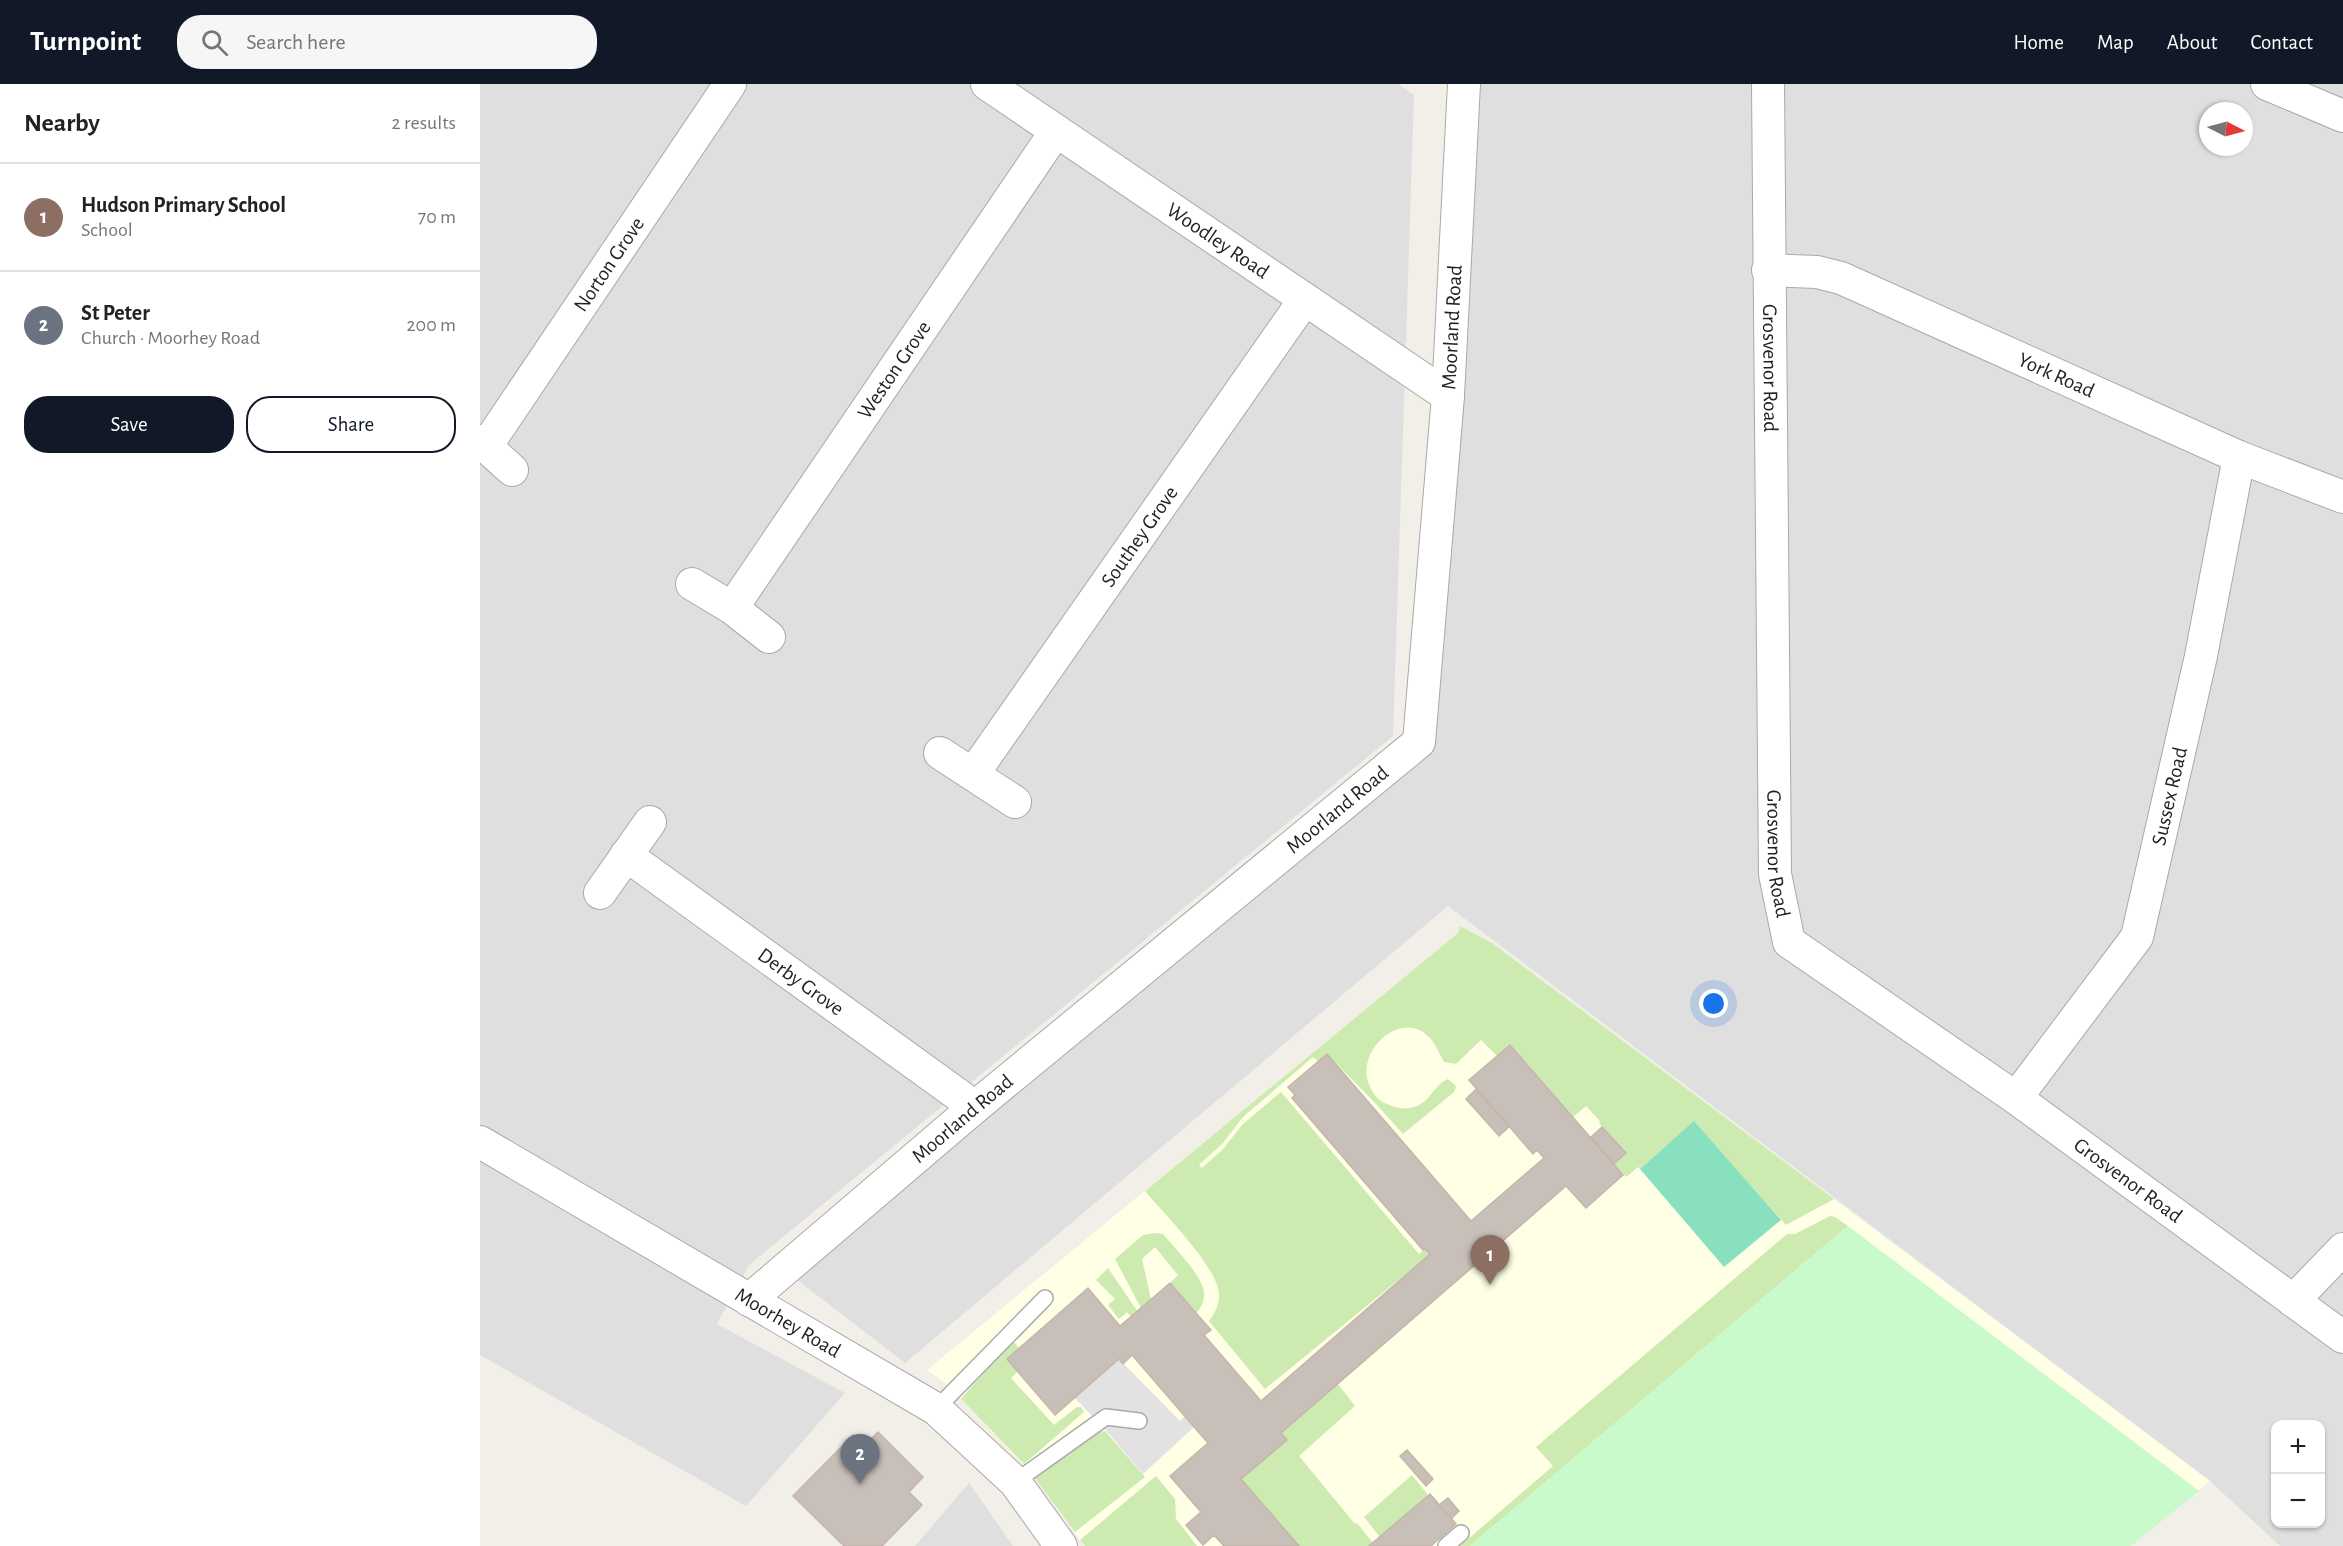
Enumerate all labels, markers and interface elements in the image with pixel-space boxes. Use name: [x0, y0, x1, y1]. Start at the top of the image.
search box: [177, 15, 597, 69]
icon: search: [198, 26, 231, 59]
text: Turnpoint: [30, 28, 141, 56]
text: Search here: [246, 31, 346, 53]
text: Home: [2013, 32, 2064, 53]
text: Map: [2097, 32, 2134, 53]
text: About: [2167, 32, 2217, 53]
text: Contact: [2250, 32, 2313, 53]
north arrow: [2199, 102, 2253, 156]
text: Nearby: [24, 110, 100, 136]
text: 2 results: [392, 113, 456, 133]
text: Hudson Primary School: [81, 194, 286, 216]
street label: Woodley Road: [1163, 198, 1273, 282]
text: 1: [40, 207, 47, 227]
text: 70 m: [418, 207, 456, 227]
street label: Norton Grove: [570, 213, 648, 315]
text: School: [81, 220, 133, 240]
street label: Moorland Road: [1438, 264, 1465, 390]
text: St Peter: [81, 302, 150, 324]
street label: Grosvenor Road: [1759, 304, 1782, 432]
text: 2: [39, 315, 48, 335]
text: 200 m: [406, 315, 456, 335]
street label: Weston Grove: [853, 317, 934, 423]
text: Church · Moorhey Road: [81, 328, 260, 348]
street label: York Road: [2015, 349, 2098, 401]
button: Save: [24, 396, 234, 453]
button: Share: [246, 396, 456, 453]
street label: Southey Grove: [1097, 482, 1181, 590]
street label: Sussex Road: [2148, 745, 2191, 847]
street label: Moorland Road: [1282, 761, 1392, 857]
street label: Grosvenor Road: [1764, 790, 1794, 919]
street label: Derby Grove: [754, 944, 848, 1019]
your location: [1699, 989, 1728, 1018]
street label: Moorland Road: [908, 1070, 1017, 1167]
street label: Grosvenor Road: [2070, 1134, 2186, 1226]
pin: 1: [1470, 1236, 1510, 1285]
street label: Moorhey Road: [732, 1283, 844, 1361]
map controls: [2271, 1420, 2325, 1528]
button: +: [2271, 1420, 2325, 1474]
pin: 2: [840, 1434, 880, 1484]
button: −: [2271, 1474, 2325, 1528]

